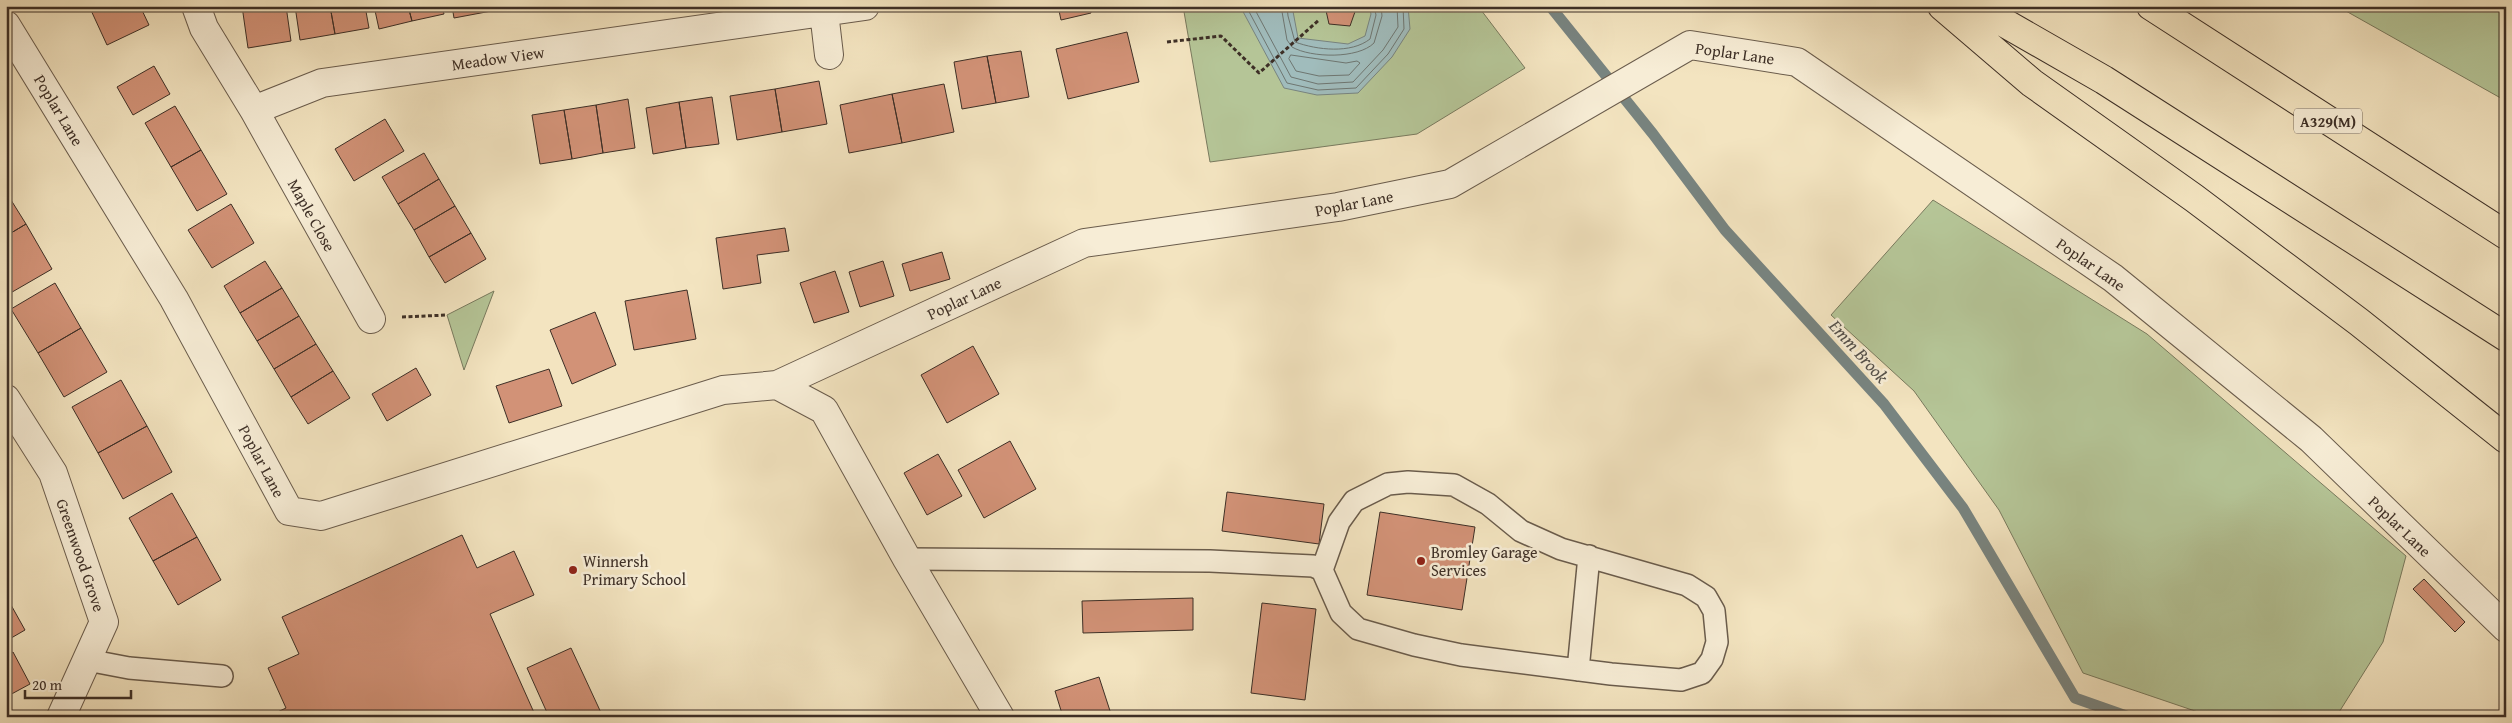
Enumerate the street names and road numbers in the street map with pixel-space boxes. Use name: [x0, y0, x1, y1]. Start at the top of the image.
street label: Poplar Lane: [1694, 36, 1776, 70]
street label: Meadow View: [450, 40, 547, 76]
street label: Poplar Lane: [28, 70, 90, 150]
road number: A329(M): [2294, 108, 2362, 134]
street label: Maple Close: [282, 174, 342, 256]
street label: Poplar Lane: [1313, 184, 1395, 222]
street label: Poplar Lane: [2052, 231, 2130, 297]
street label: Poplar Lane: [923, 270, 1005, 326]
street label: Poplar Lane: [233, 420, 291, 502]
street label: Poplar Lane: [2363, 490, 2437, 562]
street label: Greenwood Grove: [50, 495, 112, 615]

